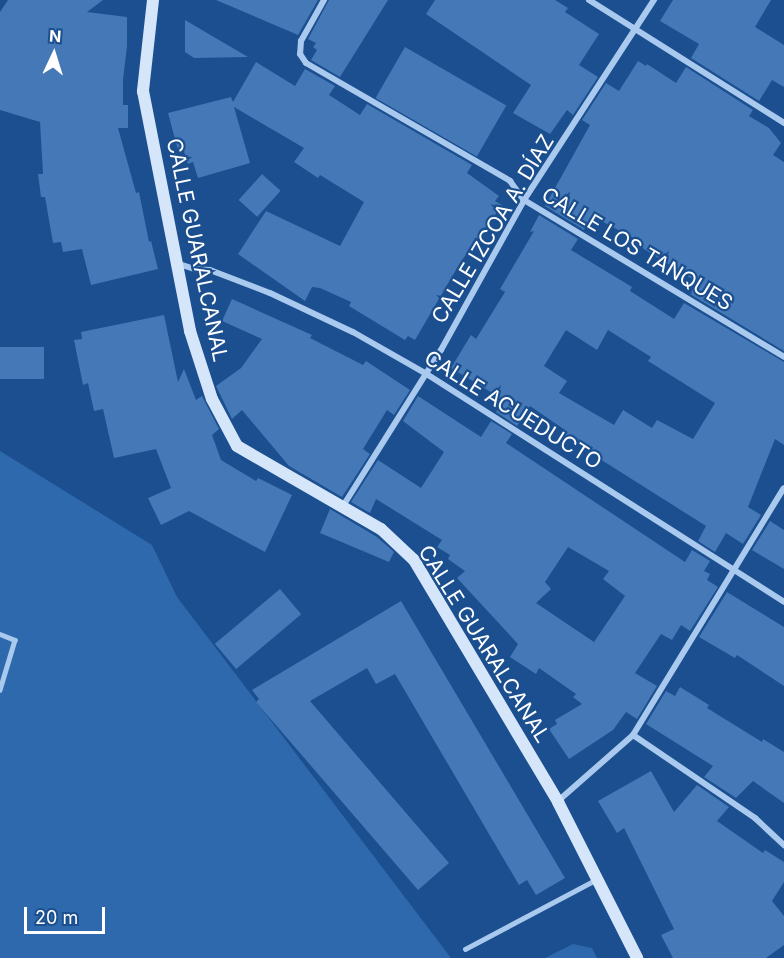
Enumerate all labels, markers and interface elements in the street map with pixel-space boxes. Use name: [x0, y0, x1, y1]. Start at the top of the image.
north arrow: [24, 24, 84, 84]
text: N: [48, 26, 62, 46]
street label: CALLE IZCOA A. DÍAZ: [427, 130, 559, 328]
street label: CALLE GUARALCANAL: [161, 136, 233, 364]
street label: CALLE LOS TANQUES: [537, 182, 737, 316]
street label: CALLE ACUEDUCTO: [420, 345, 606, 475]
street label: CALLE GUARALCANAL: [413, 541, 555, 747]
scale bar: [27, 895, 108, 933]
text: 20 m: [35, 907, 78, 928]

